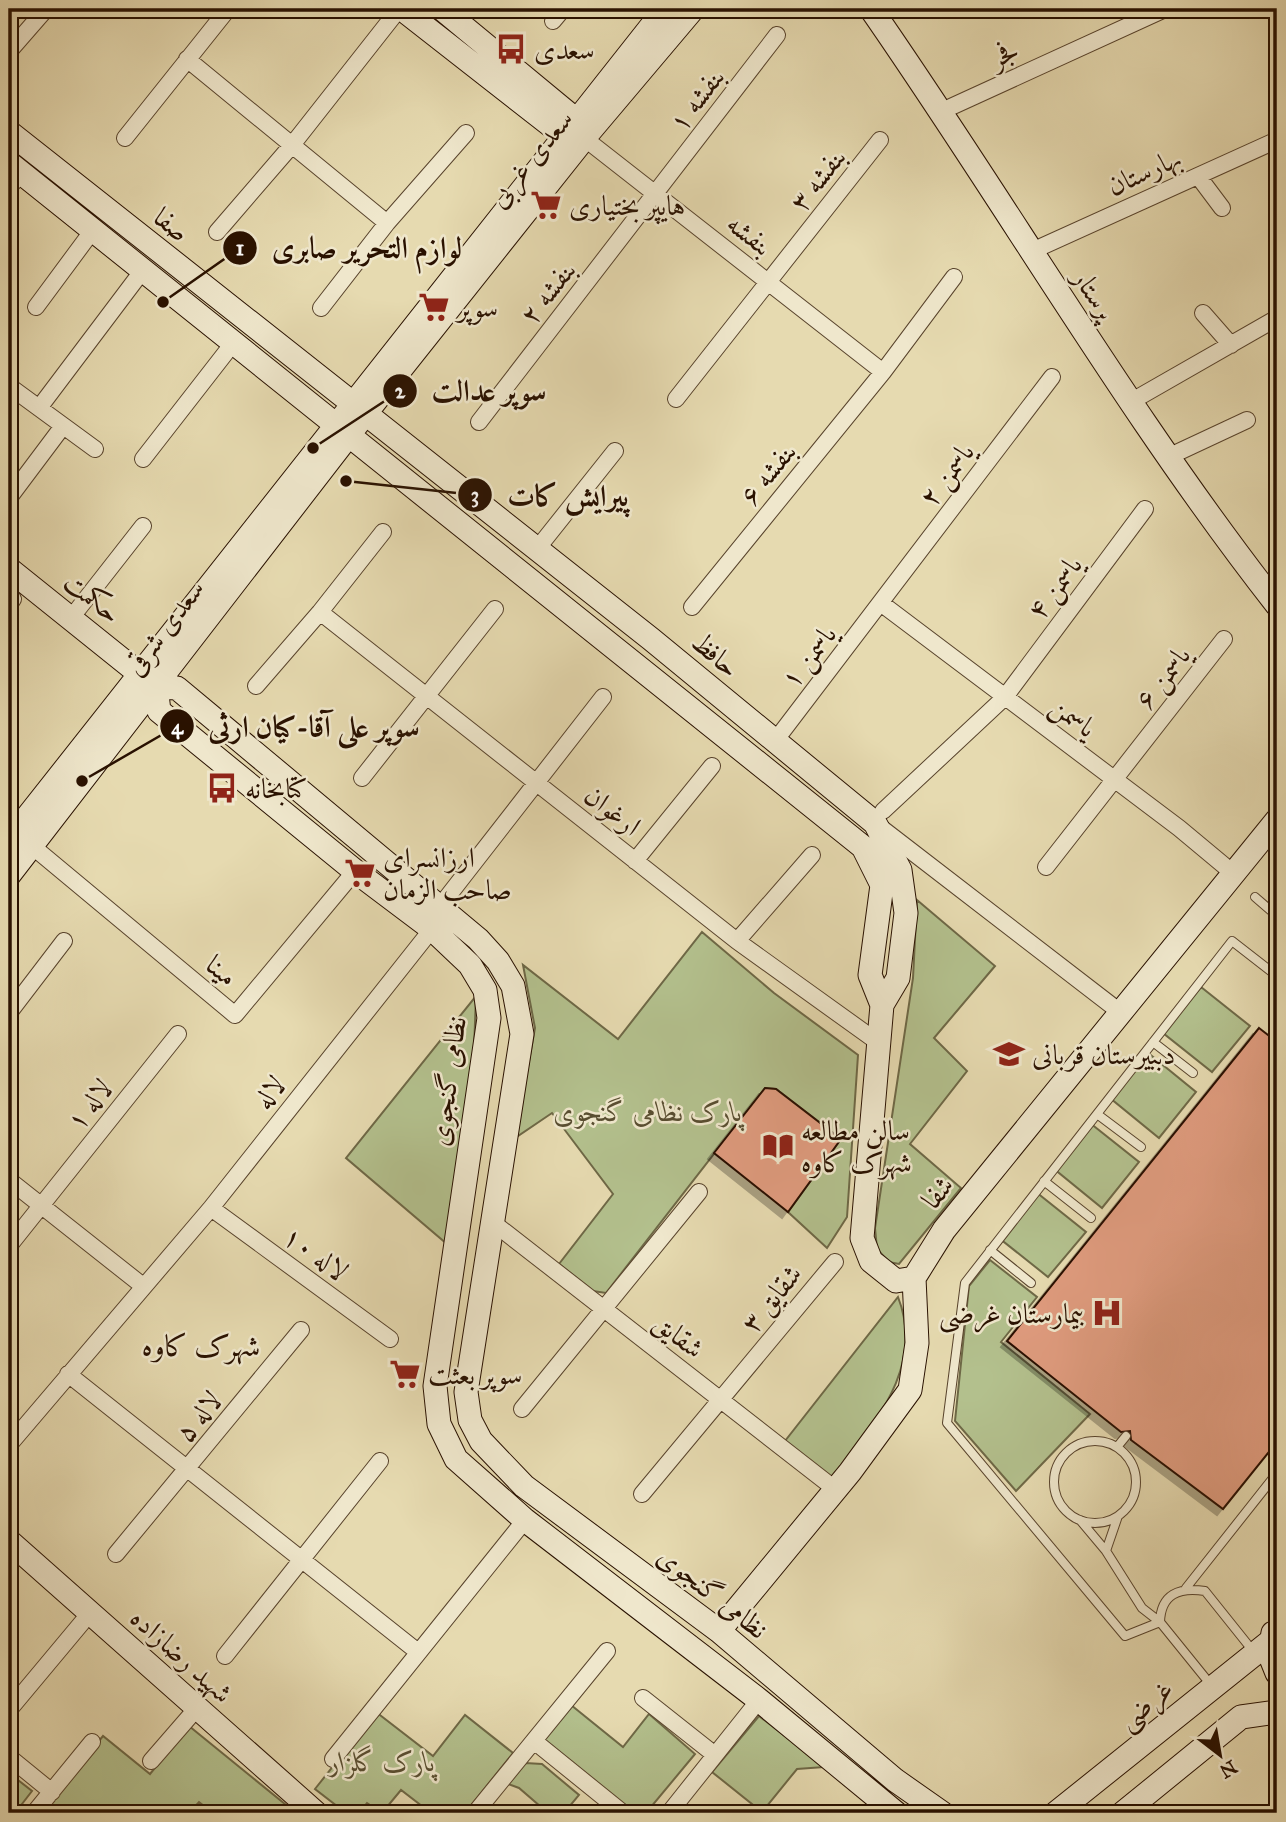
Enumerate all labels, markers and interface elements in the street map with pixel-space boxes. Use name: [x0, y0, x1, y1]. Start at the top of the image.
bus stop icon: سعدی: [494, 32, 528, 66]
place label: سعدی: [534, 32, 595, 67]
street label: فجر: [981, 32, 1024, 76]
street label: بنفشه ۱: [661, 60, 732, 138]
street label: سعدی غربی: [480, 102, 582, 216]
street label: بهارستان: [1102, 140, 1187, 204]
street label: بنفشه ۳: [782, 141, 853, 218]
supermarket icon: هایپر بختیاری: [529, 188, 563, 222]
place label: هایپر بختیاری: [569, 188, 685, 225]
street label: صفا: [147, 199, 197, 249]
street label: بنفشه: [720, 206, 780, 263]
callout: لوازم التحریر صابری: [222, 222, 476, 273]
text: لوازم التحریر صابری: [272, 230, 462, 274]
text: 1: [236, 235, 244, 261]
street label: بنفشه ۲: [512, 254, 583, 331]
street label: پرستار: [1063, 260, 1126, 329]
supermarket icon: سوپر: [417, 290, 451, 324]
place label: سوپر: [454, 290, 498, 326]
callout: سوپر عدالت: [382, 365, 560, 416]
text: سوپر عدالت: [432, 373, 546, 411]
text: 2: [395, 378, 406, 404]
street label: یاسمن ۲: [911, 434, 984, 514]
street label: بنفشه ۶: [731, 435, 803, 512]
callout: پیرایش کات: [458, 470, 642, 521]
text: پیرایش کات: [507, 478, 631, 518]
text: 3: [471, 482, 479, 508]
street label: یاسمن ۴: [1019, 547, 1092, 627]
street label: حکمت: [57, 564, 129, 631]
street label: سعدی شرقی: [117, 572, 213, 683]
street label: یاسمن ۱: [773, 616, 846, 696]
street label: حافظ: [684, 624, 747, 685]
street label: یاسمن ۶: [1127, 637, 1200, 717]
street label: یاسمن: [1043, 688, 1105, 747]
callout: سوپر علی آقا-کیان ارثی: [159, 701, 434, 752]
text: سوپر علی آقا-کیان ارثی: [207, 709, 420, 750]
text: 4: [171, 714, 184, 740]
bus stop icon: کتابخانه: [205, 771, 239, 805]
place label: کتابخانه: [245, 771, 308, 806]
street label: ارغوان: [577, 777, 648, 843]
place label: ارزانسرای صاحب الزمان: [383, 840, 512, 907]
supermarket icon: ارزانسرای صاحب الزمان: [343, 856, 377, 890]
street label: مینا: [199, 947, 245, 994]
street label: نظامی گنجوی: [421, 1014, 474, 1148]
school or university icon: دببیرستان قربانی: [992, 1037, 1026, 1071]
place label: دببیرستان قربانی: [1032, 1037, 1175, 1072]
street label: لاله: [245, 1068, 293, 1116]
street label: لاله ۱: [58, 1072, 120, 1137]
park label: پارک نظامی گنجوی: [553, 1094, 745, 1132]
place label: سالن مطالعه شهرک کاوه: [801, 1113, 912, 1181]
library icon: سالن مطالعه شهرک کاوه: [761, 1129, 795, 1163]
street label: شفا: [913, 1169, 961, 1216]
street label: لاله ۱۰: [276, 1218, 355, 1289]
street label: شقایق ۳: [733, 1257, 809, 1339]
place label: بیمارستان غرضی: [939, 1296, 1084, 1333]
hospital icon: بیمارستان غرضی: [1090, 1296, 1124, 1330]
street label: شقایق: [646, 1305, 711, 1366]
district label: شهرک کاوه: [142, 1328, 260, 1365]
supermarket icon: سوپر بعثت: [388, 1357, 422, 1391]
place label: سوپر بعثت: [428, 1357, 522, 1393]
street label: لاله ۵: [167, 1384, 230, 1449]
street label: نظامی گنجوی: [650, 1538, 775, 1646]
street label: شهید رضازاده: [123, 1600, 240, 1711]
street label: غرضی: [1110, 1671, 1182, 1739]
north arrow: [1184, 1720, 1254, 1790]
park label: پارک گلزار: [326, 1744, 438, 1782]
text: N: [1216, 1755, 1241, 1783]

